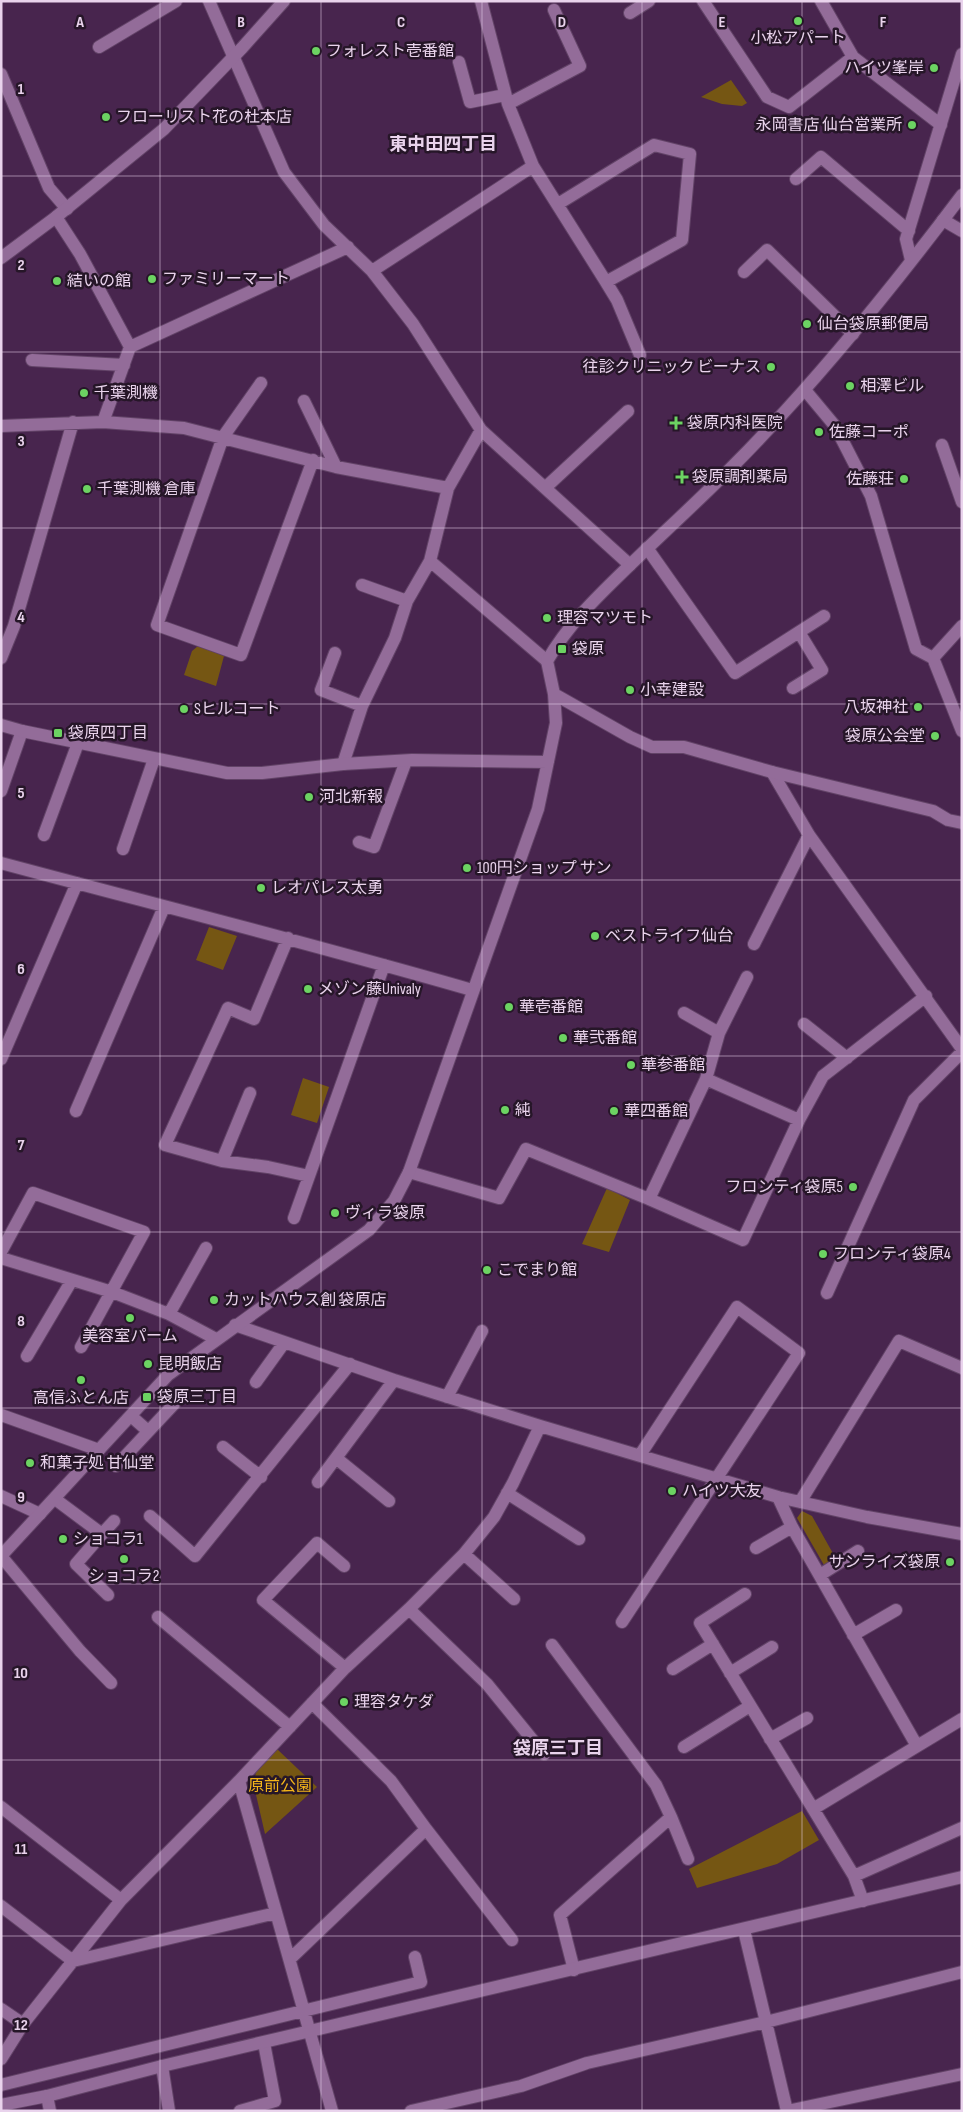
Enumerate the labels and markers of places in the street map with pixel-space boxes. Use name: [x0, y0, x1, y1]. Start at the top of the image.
marker: 小松アパート: [792, 15, 804, 27]
place label: 小松アパート: [750, 29, 846, 48]
place label: フォレスト壱番館: [326, 42, 454, 61]
marker: フォレスト壱番館: [310, 45, 322, 57]
place label: ハイツ峯岸: [844, 59, 924, 78]
marker: ハイツ峯岸: [928, 62, 940, 74]
place label: フローリスト花の杜本店: [116, 108, 292, 127]
marker: フローリスト花の杜本店: [100, 111, 112, 123]
place label: 永岡書店 仙台営業所: [755, 116, 902, 135]
marker: 永岡書店 仙台営業所: [906, 119, 918, 131]
place label: ファミリーマート: [162, 270, 290, 289]
place label: 結いの館: [67, 272, 131, 291]
marker: ファミリーマート: [146, 273, 158, 285]
marker: 結いの館: [51, 275, 63, 287]
place label: 仙台袋原郵便局: [817, 315, 929, 334]
marker: 仙台袋原郵便局: [801, 318, 813, 330]
place label: 往診クリニック ビーナス: [582, 358, 761, 377]
marker: 往診クリニック ビーナス: [765, 361, 777, 373]
place label: 相澤ビル: [860, 377, 924, 396]
marker: 相澤ビル: [844, 380, 856, 392]
place label: 千葉測機: [94, 384, 158, 403]
marker: 千葉測機: [78, 387, 90, 399]
place label: 袋原内科医院: [687, 414, 783, 433]
marker: 袋原内科医院: [669, 416, 683, 430]
place label: 佐藤コーポ: [829, 423, 909, 442]
marker: 佐藤コーポ: [813, 426, 825, 438]
place label: 袋原調剤薬局: [692, 468, 788, 487]
place label: 佐藤荘: [846, 470, 894, 489]
marker: 袋原調剤薬局: [676, 471, 688, 483]
marker: 佐藤荘: [898, 473, 910, 485]
place label: 千葉測機 倉庫: [97, 480, 196, 499]
marker: 千葉測機 倉庫: [81, 483, 93, 495]
place label: 理容マツモト: [557, 609, 653, 628]
marker: 理容マツモト: [541, 612, 553, 624]
place label: 袋原: [572, 640, 604, 659]
marker: 袋原: [556, 643, 568, 655]
place label: 小幸建設: [640, 681, 704, 700]
marker: 小幸建設: [624, 684, 636, 696]
place label: 八坂神社: [844, 698, 908, 717]
place label: Sヒルコート: [194, 700, 281, 719]
marker: 八坂神社: [912, 701, 924, 713]
marker: Sヒルコート: [178, 703, 190, 715]
place label: 袋原四丁目: [68, 724, 148, 743]
marker: 袋原四丁目: [52, 727, 64, 739]
place label: 袋原公会堂: [845, 727, 925, 746]
marker: 袋原公会堂: [929, 730, 941, 742]
place label: 河北新報: [319, 788, 383, 807]
marker: 河北新報: [303, 791, 315, 803]
place label: 100円ショップ サン: [477, 859, 611, 878]
marker: 100円ショップ サン: [461, 862, 473, 874]
place label: レオパレス太勇: [271, 879, 383, 898]
marker: レオパレス太勇: [255, 882, 267, 894]
place label: ベストライフ仙台: [605, 927, 733, 946]
marker: ベストライフ仙台: [589, 930, 601, 942]
place label: メゾン藤Univaly: [318, 980, 421, 999]
marker: メゾン藤Univaly: [302, 983, 314, 995]
place label: 華壱番館: [519, 998, 583, 1017]
marker: 華壱番館: [503, 1001, 515, 1013]
place label: 華弐番館: [573, 1029, 637, 1048]
marker: 華弐番館: [557, 1032, 569, 1044]
place label: 華参番館: [641, 1056, 705, 1075]
marker: 華参番館: [625, 1059, 637, 1071]
place label: 純: [515, 1101, 531, 1120]
place label: 華四番館: [624, 1102, 688, 1121]
marker: 純: [499, 1104, 511, 1116]
marker: 華四番館: [608, 1105, 620, 1117]
place label: フロンティ袋原5: [726, 1178, 843, 1197]
marker: フロンティ袋原5: [847, 1181, 859, 1193]
place label: ヴィラ袋原: [345, 1204, 425, 1223]
marker: ヴィラ袋原: [329, 1207, 341, 1219]
place label: フロンティ袋原4: [833, 1245, 951, 1264]
marker: フロンティ袋原4: [817, 1248, 829, 1260]
place label: こでまり館: [497, 1261, 577, 1280]
marker: こでまり館: [481, 1264, 493, 1276]
place label: カットハウス創 袋原店: [224, 1291, 387, 1310]
marker: カットハウス創 袋原店: [208, 1294, 220, 1306]
marker: 美容室パーム: [124, 1312, 136, 1324]
place label: 美容室パーム: [82, 1327, 178, 1346]
place label: 昆明飯店: [158, 1355, 222, 1374]
marker: 昆明飯店: [142, 1358, 154, 1370]
marker: 高信ふとん店: [75, 1374, 87, 1386]
place label: 袋原三丁目: [157, 1388, 237, 1407]
place label: 高信ふとん店: [33, 1389, 129, 1408]
marker: 袋原三丁目: [141, 1391, 153, 1403]
place label: 和菓子処 甘仙堂: [40, 1454, 155, 1473]
marker: 和菓子処 甘仙堂: [24, 1457, 36, 1469]
place label: ハイツ大友: [682, 1482, 762, 1501]
marker: ハイツ大友: [666, 1485, 678, 1497]
place label: ショコラ1: [73, 1530, 143, 1549]
marker: ショコラ1: [57, 1533, 69, 1545]
marker: ショコラ2: [118, 1553, 130, 1565]
place label: サンライズ袋原: [828, 1553, 940, 1572]
marker: サンライズ袋原: [944, 1556, 956, 1568]
place label: ショコラ2: [89, 1567, 159, 1586]
place label: 理容タケダ: [354, 1693, 434, 1712]
marker: 理容タケダ: [338, 1696, 350, 1708]

